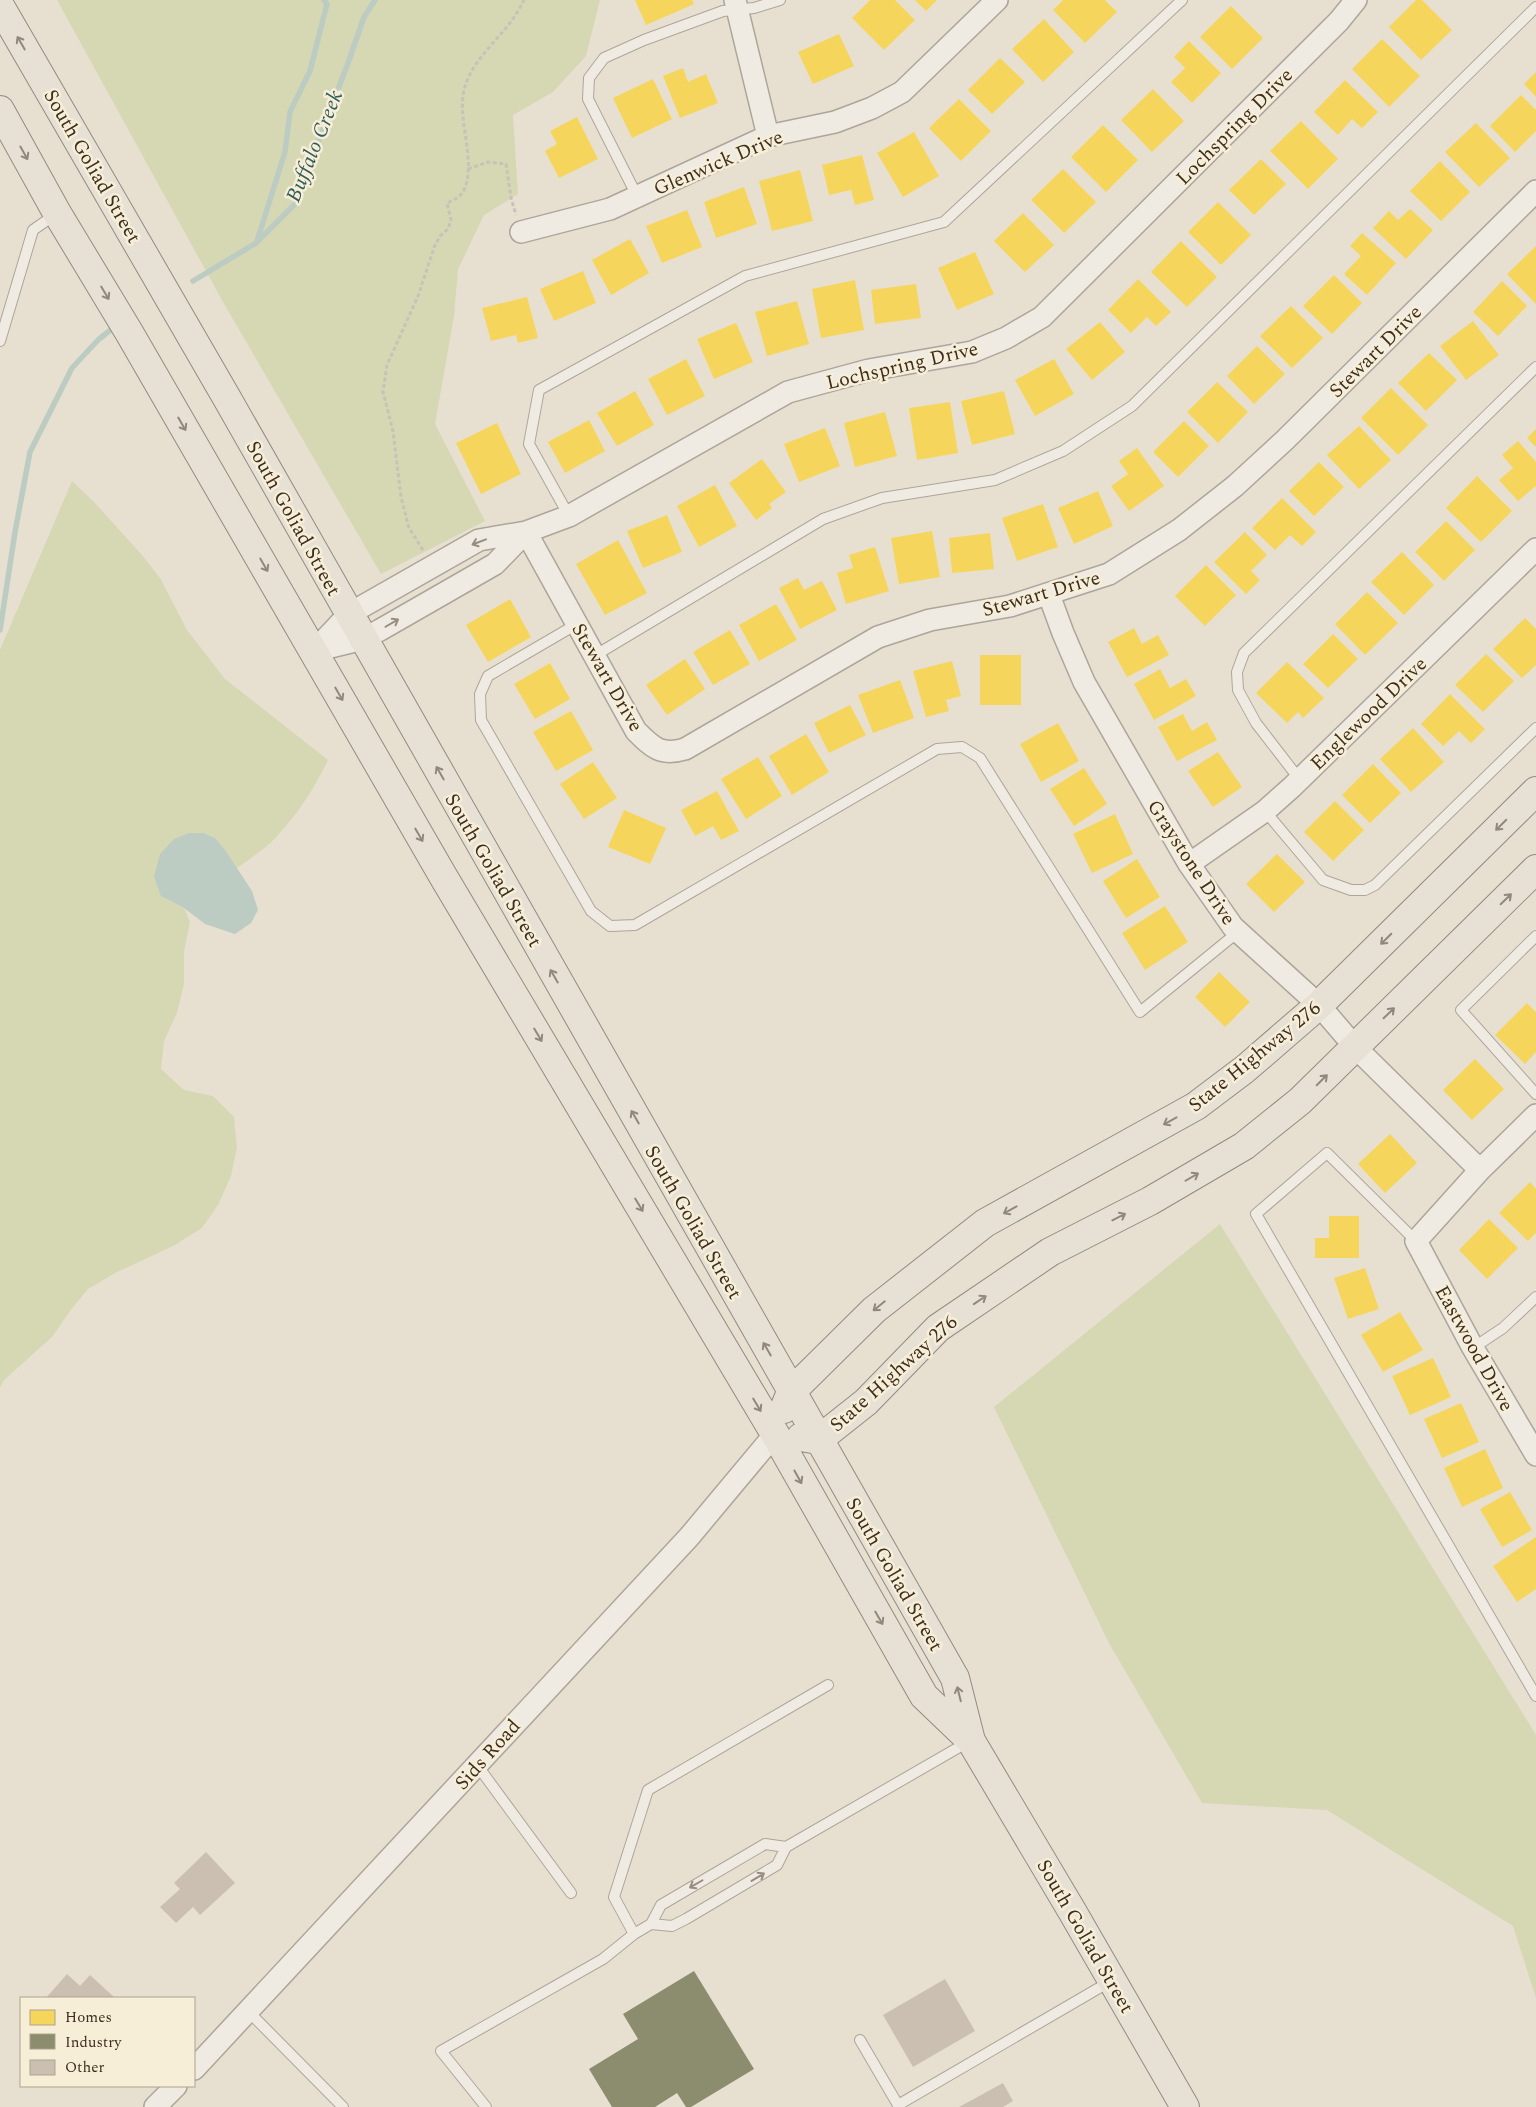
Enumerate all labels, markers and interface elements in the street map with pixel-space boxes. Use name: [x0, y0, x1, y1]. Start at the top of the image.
one-way arrow: [16, 36, 26, 50]
street label: Lochspring Drive: [1169, 61, 1300, 192]
street label: South Goliad Street: [36, 84, 148, 249]
water label: Buffalo Creek: [278, 85, 352, 207]
street label: Glenwick Drive: [649, 122, 788, 204]
one-way arrow: [19, 145, 29, 160]
one-way arrow: [101, 286, 111, 300]
street label: Stewart Drive: [1322, 298, 1429, 405]
street label: Lochspring Drive: [823, 334, 981, 398]
one-way arrow: [177, 417, 187, 431]
street label: South Goliad Street: [238, 435, 348, 602]
one-way arrow: [472, 538, 487, 547]
one-way arrow: [259, 557, 269, 571]
street label: Stewart Drive: [979, 563, 1104, 625]
street label: Stewart Drive: [564, 617, 650, 738]
one-way arrow: [385, 618, 400, 628]
street label: Englewood Drive: [1303, 650, 1434, 778]
one-way arrow: [334, 686, 344, 700]
one-way arrow: [434, 767, 444, 781]
street label: South Goliad Street: [437, 788, 549, 953]
street label: Graystone Drive: [1139, 794, 1243, 931]
one-way arrow: [1495, 819, 1508, 831]
one-way arrow: [415, 827, 425, 841]
one-way arrow: [1499, 893, 1512, 905]
one-way arrow: [1379, 933, 1392, 945]
one-way arrow: [549, 969, 559, 983]
street label: State Highway 276: [1182, 994, 1328, 1120]
one-way arrow: [1383, 1007, 1396, 1019]
one-way arrow: [533, 1027, 543, 1041]
one-way arrow: [1315, 1074, 1328, 1086]
one-way arrow: [629, 1110, 639, 1124]
one-way arrow: [1163, 1117, 1178, 1126]
street label: South Goliad Street: [637, 1140, 749, 1305]
one-way arrow: [1184, 1171, 1198, 1181]
one-way arrow: [634, 1197, 644, 1211]
one-way arrow: [1002, 1205, 1017, 1215]
one-way arrow: [1112, 1212, 1127, 1222]
street label: Eastwood Drive: [1427, 1280, 1521, 1417]
one-way arrow: [973, 1295, 987, 1305]
one-way arrow: [873, 1301, 886, 1312]
street label: State Highway 276: [823, 1308, 964, 1440]
one-way arrow: [762, 1342, 772, 1357]
one-way arrow: [753, 1397, 763, 1411]
one-way arrow: [793, 1469, 803, 1484]
street label: South Goliad Street: [838, 1492, 950, 1657]
one-way arrow: [874, 1610, 884, 1625]
one-way arrow: [953, 1686, 963, 1702]
street label: Sids Road: [448, 1712, 528, 1797]
street label: South Goliad Street: [1029, 1854, 1141, 2019]
one-way arrow: [751, 1871, 765, 1881]
one-way arrow: [689, 1880, 703, 1890]
legend: [20, 1997, 195, 2087]
text: Homes: [65, 2006, 112, 2029]
text: Industry: [65, 2031, 122, 2054]
text: Other: [65, 2056, 104, 2079]

